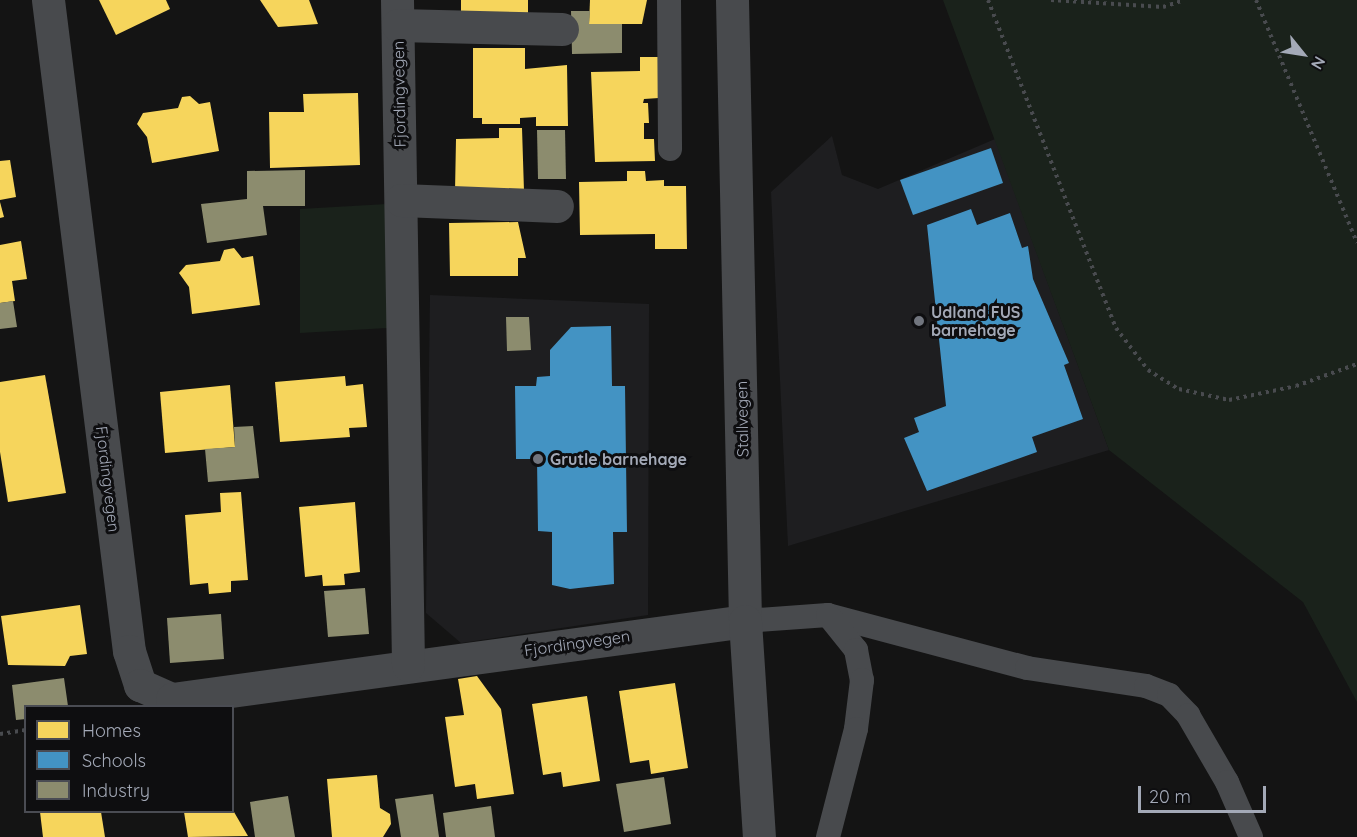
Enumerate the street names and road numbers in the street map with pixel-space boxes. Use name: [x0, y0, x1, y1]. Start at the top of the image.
street label: Fjordingvegen: [388, 41, 410, 147]
street label: Stallvegen: [732, 381, 752, 457]
street label: Fjordingvegen: [92, 425, 124, 533]
street label: Fjordingvegen: [523, 626, 631, 660]

